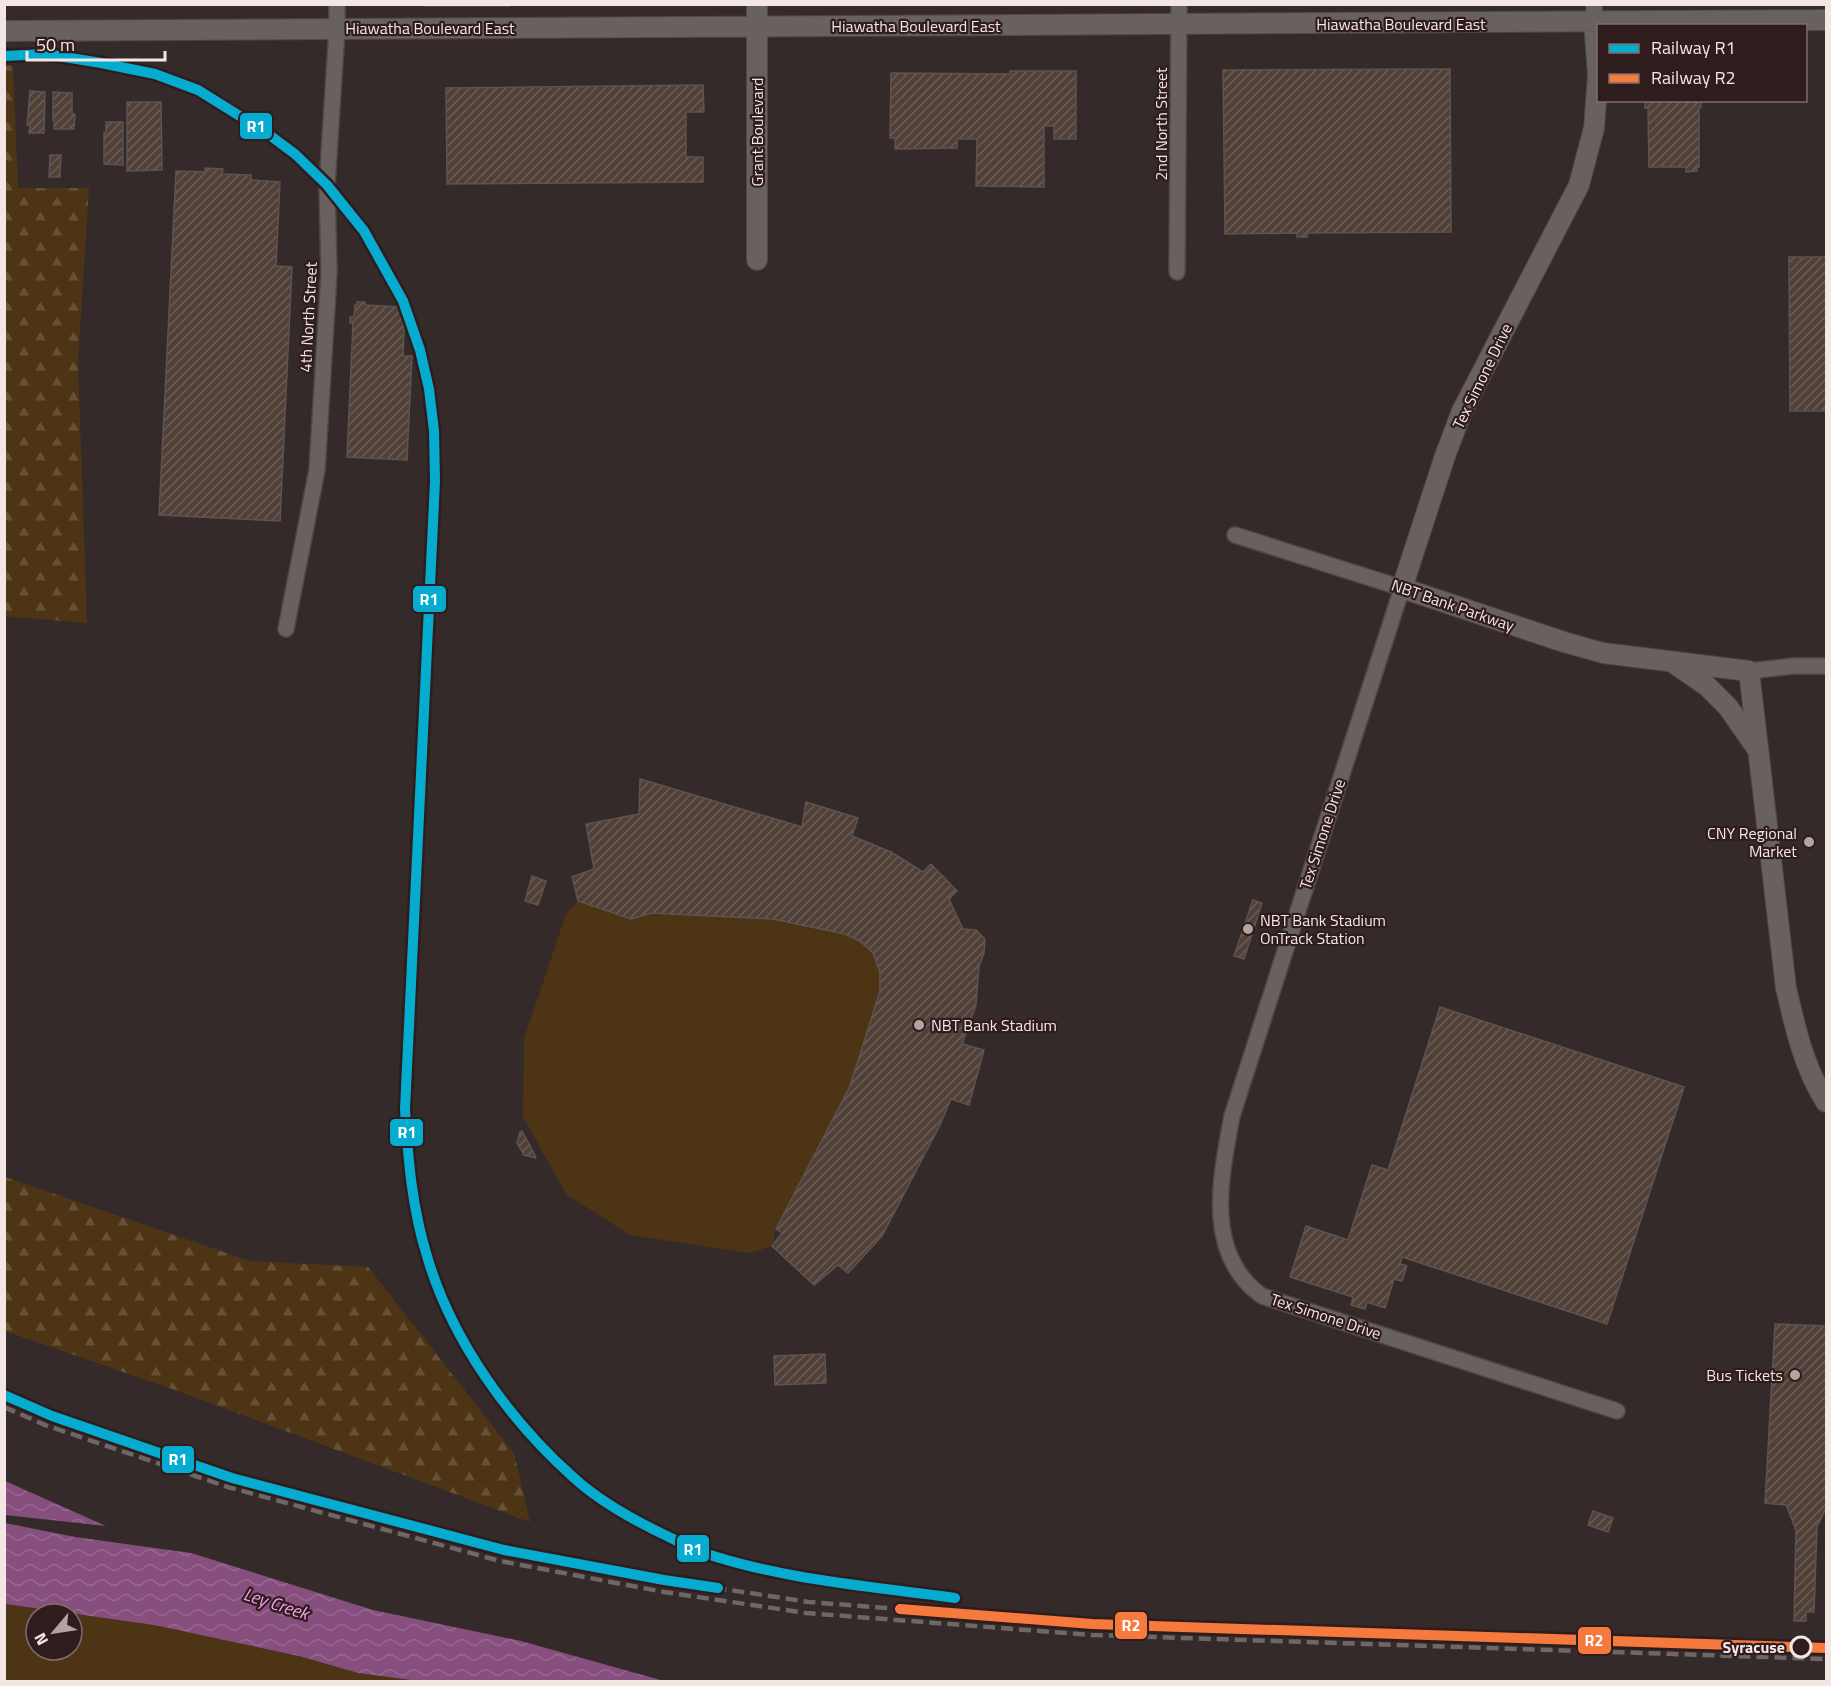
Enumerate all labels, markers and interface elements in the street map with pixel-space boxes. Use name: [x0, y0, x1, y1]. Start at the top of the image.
street label: Hiawatha Boulevard East: [1316, 12, 1486, 36]
street label: Hiawatha Boulevard East: [831, 14, 1001, 38]
street label: Hiawatha Boulevard East: [345, 16, 515, 40]
scale bar: [27, 24, 165, 62]
legend: [1597, 24, 1807, 102]
text: 50 m: [36, 31, 75, 58]
text: Railway R1: [1651, 34, 1736, 61]
text: Railway R2: [1651, 64, 1736, 91]
street label: 2nd North Street: [1149, 67, 1173, 181]
street label: Grant Boulevard: [745, 78, 769, 186]
line badge: R1: [239, 112, 273, 140]
text: R1: [247, 114, 265, 138]
street label: 4th North Street: [293, 261, 323, 373]
street label: Tex Simone Drive: [1446, 319, 1518, 433]
street label: NBT Bank Parkway: [1388, 573, 1518, 637]
line badge: R1: [412, 585, 447, 613]
text: R1: [420, 587, 438, 611]
street label: Tex Simone Drive: [1293, 776, 1351, 892]
place label: CNY Regional Market: [1707, 821, 1797, 863]
marker: CNY Regional Market: [1802, 835, 1816, 849]
place label: NBT Bank Stadium OnTrack Station: [1260, 908, 1386, 950]
marker: NBT Bank Stadium OnTrack Station: [1241, 922, 1255, 936]
place label: NBT Bank Stadium: [931, 1013, 1057, 1037]
marker: NBT Bank Stadium: [912, 1018, 926, 1032]
line badge: R1: [389, 1118, 424, 1147]
text: R1: [398, 1120, 416, 1144]
street label: Tex Simone Drive: [1268, 1287, 1384, 1345]
place label: Bus Tickets: [1706, 1363, 1783, 1387]
marker: Bus Tickets: [1788, 1368, 1802, 1382]
line badge: R1: [161, 1445, 195, 1474]
text: R1: [169, 1447, 187, 1471]
line badge: R1: [676, 1534, 710, 1563]
text: R1: [684, 1537, 702, 1561]
water label: Ley Creek: [240, 1580, 314, 1627]
north arrow: [24, 1602, 84, 1662]
line badge: R2: [1114, 1611, 1148, 1640]
text: R2: [1122, 1613, 1140, 1637]
line badge: R2: [1577, 1626, 1612, 1655]
text: R2: [1585, 1628, 1603, 1652]
text: N: [28, 1629, 54, 1650]
place label: Syracuse: [1723, 1635, 1785, 1659]
marker: Syracuse: [1790, 1636, 1812, 1658]

